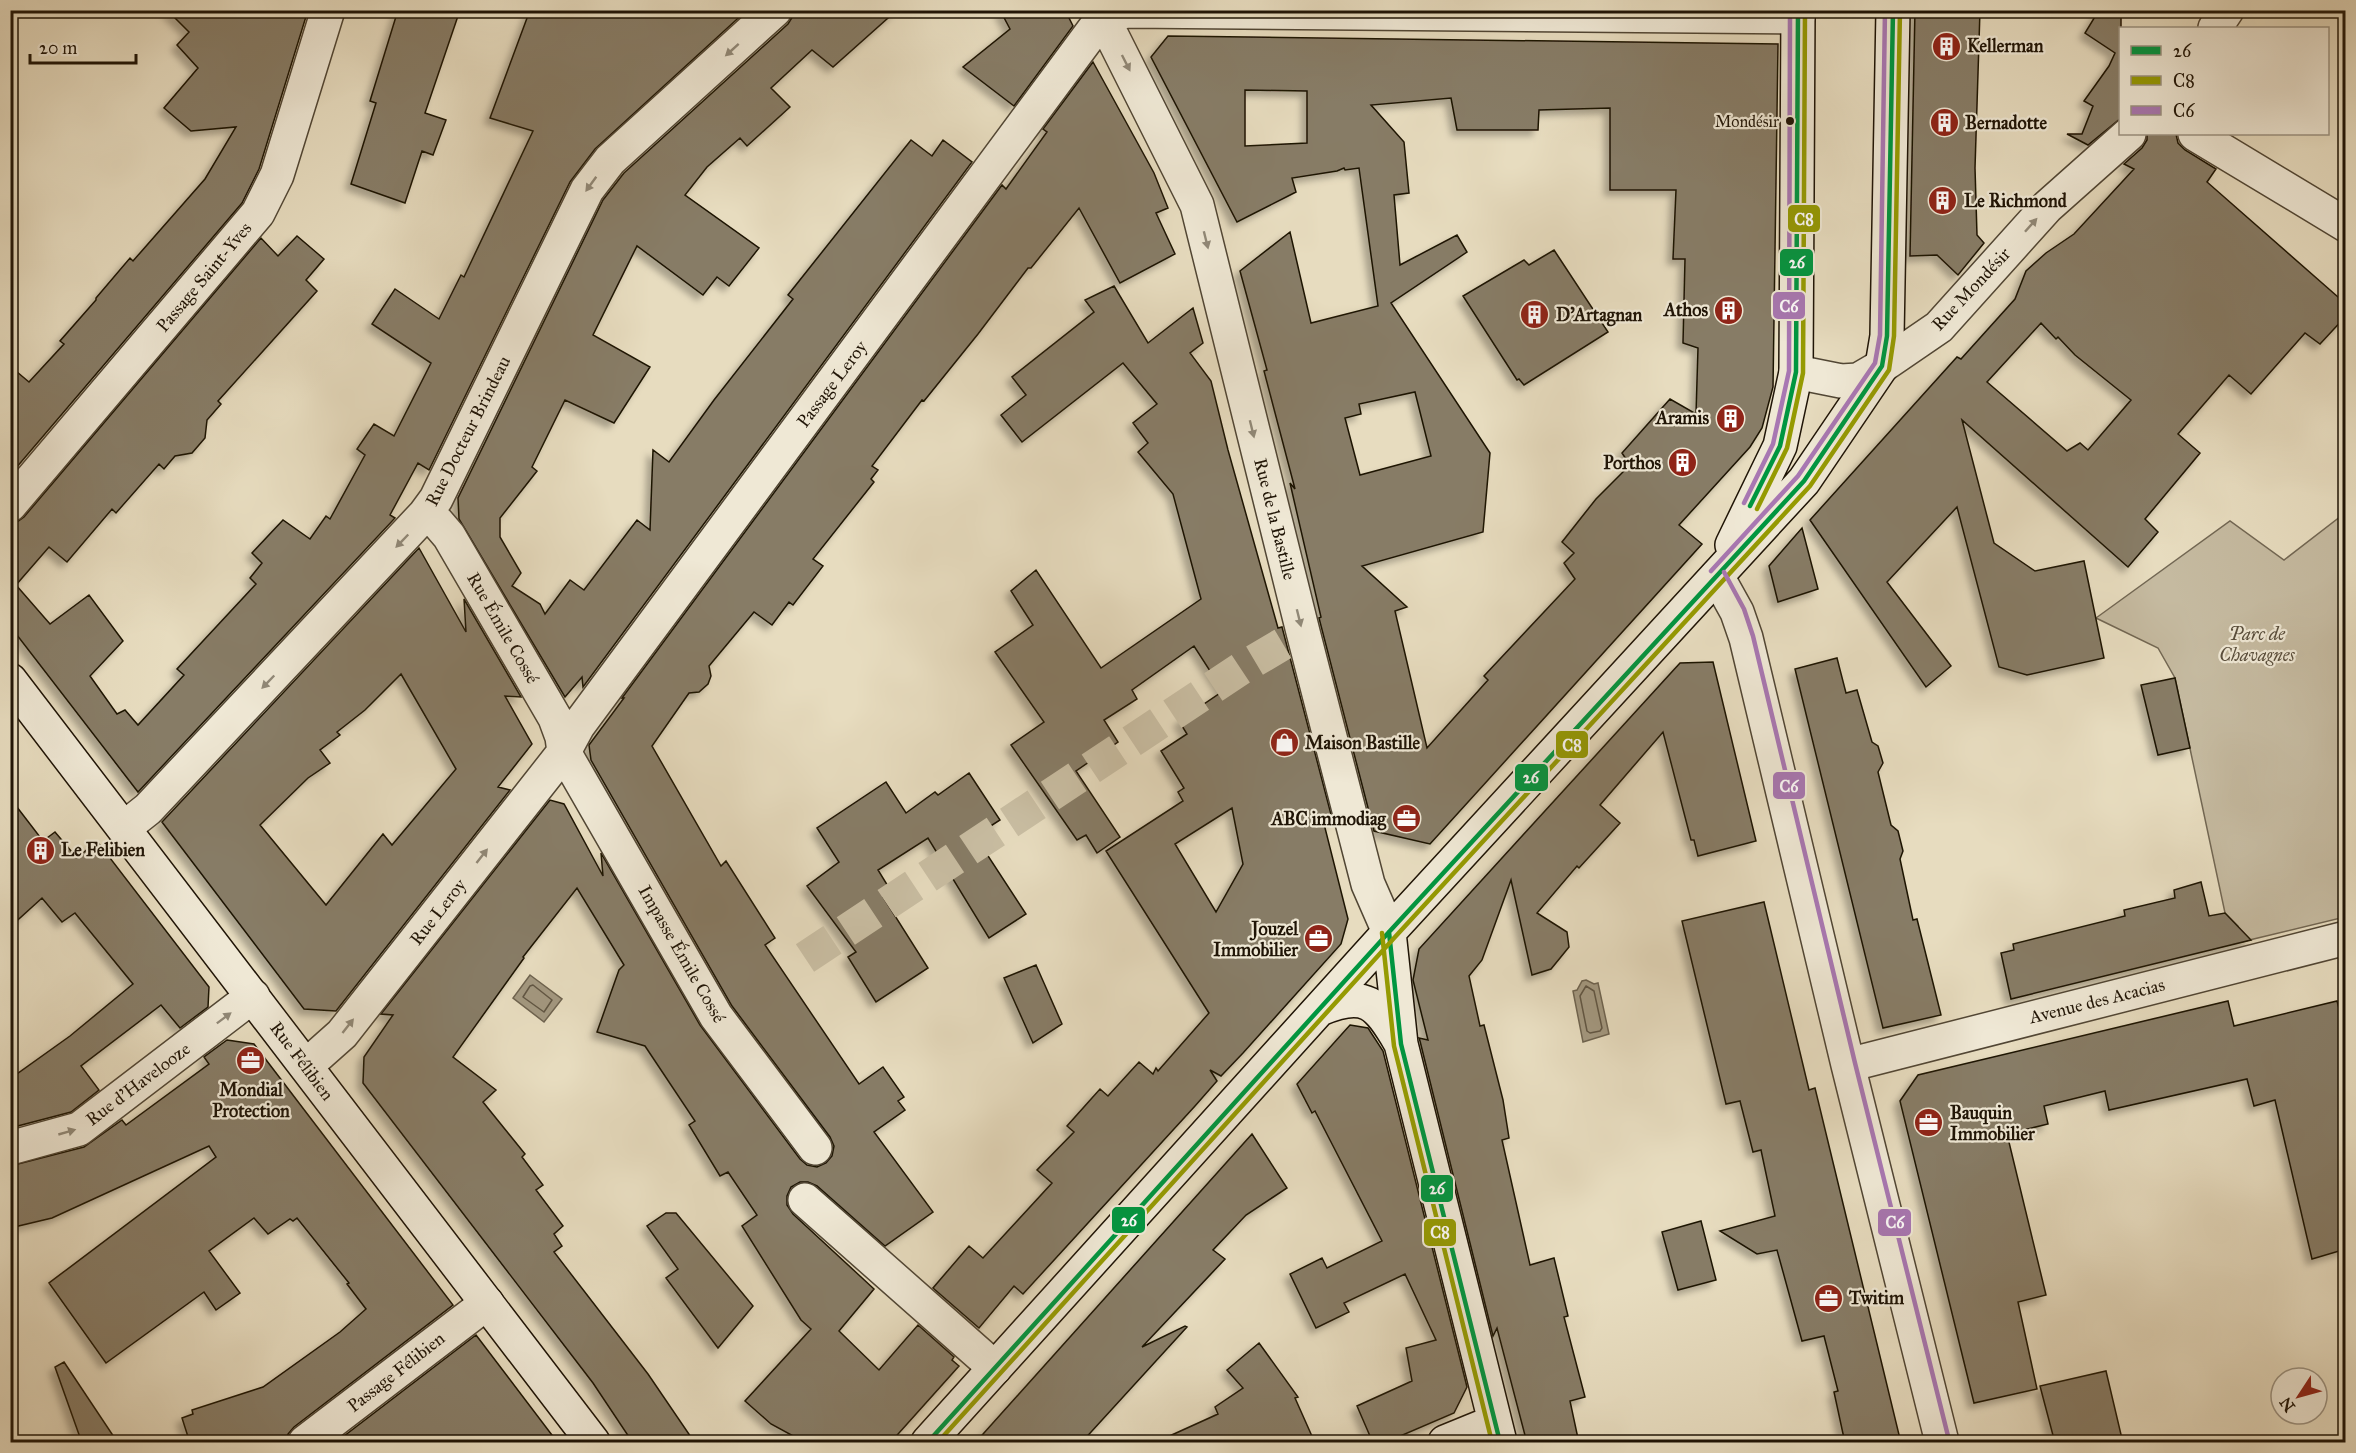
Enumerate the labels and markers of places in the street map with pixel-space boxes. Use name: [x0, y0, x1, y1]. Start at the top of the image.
building icon: Kellerman: [1930, 30, 1962, 62]
place label: Kellerman: [1967, 35, 2044, 57]
building icon: Bernadotte: [1928, 107, 1960, 139]
place label: Mondésir: [1715, 112, 1779, 131]
place label: Bernadotte: [1965, 112, 2047, 134]
marker: Mondésir: [1784, 115, 1796, 127]
building icon: Le Richmond: [1927, 185, 1959, 217]
place label: Le Richmond: [1964, 190, 2068, 212]
building icon: Athos: [1713, 294, 1745, 326]
building icon: D'Artagnan: [1519, 299, 1551, 331]
place label: Athos: [1663, 299, 1708, 321]
place label: D'Artagnan: [1556, 304, 1643, 327]
building icon: Aramis: [1714, 402, 1746, 434]
place label: Aramis: [1655, 407, 1709, 429]
building icon: Porthos: [1666, 447, 1698, 479]
place label: Porthos: [1603, 452, 1661, 474]
shop icon: Maison Bastille: [1268, 727, 1300, 759]
place label: Maison Bastille: [1305, 732, 1421, 754]
office icon: ABC immodiag: [1391, 803, 1423, 835]
place label: ABC immodiag: [1271, 808, 1387, 831]
building icon: Le Felibien: [24, 834, 56, 866]
place label: Le Felibien: [61, 839, 145, 861]
place label: Jouzel Immobilier: [1213, 918, 1299, 961]
office icon: Jouzel Immobilier: [1303, 923, 1335, 955]
office icon: Mondial Protection: [235, 1045, 267, 1077]
place label: Mondial Protection: [212, 1079, 290, 1122]
place label: Bauquin Immobilier: [1950, 1102, 2036, 1145]
office icon: Bauquin Immobilier: [1913, 1107, 1945, 1139]
office icon: Twitim: [1812, 1282, 1844, 1314]
place label: Twitim: [1848, 1287, 1905, 1309]

